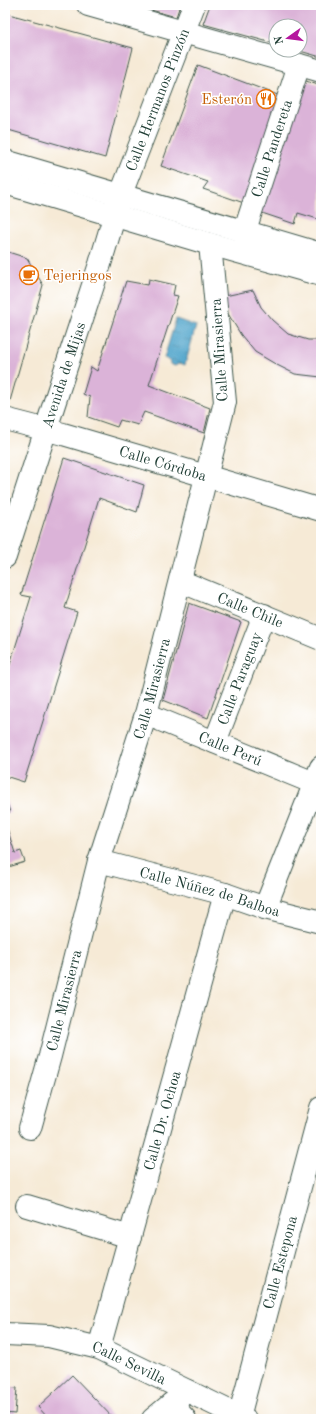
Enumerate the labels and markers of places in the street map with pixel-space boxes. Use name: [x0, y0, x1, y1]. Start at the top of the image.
restaurant icon: Esterón: [255, 88, 277, 110]
place label: Esterón: [201, 93, 252, 108]
cafe icon: Tejeringos: [18, 264, 40, 286]
place label: Tejeringos: [43, 269, 112, 284]

